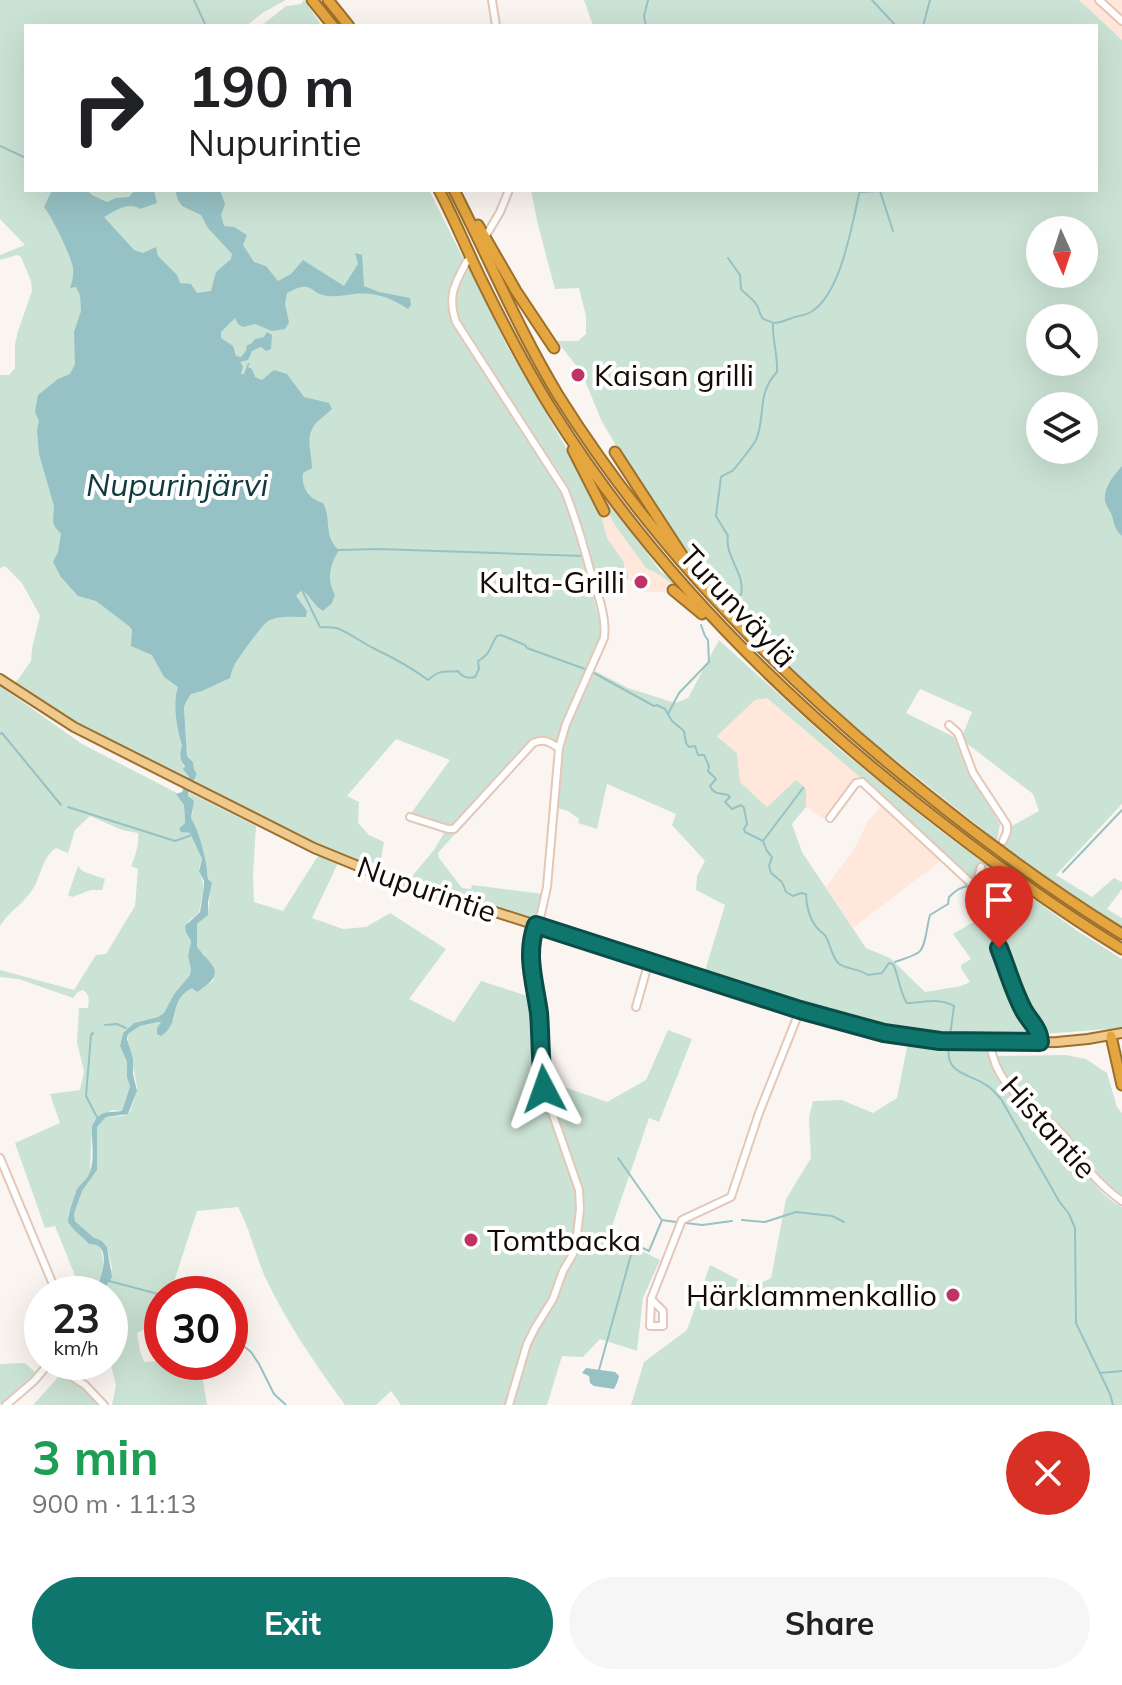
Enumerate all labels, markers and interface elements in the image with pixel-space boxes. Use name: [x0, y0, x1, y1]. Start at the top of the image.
text: 190 m: [188, 51, 355, 121]
icon: right: [56, 56, 160, 160]
text: Nupurintie: [188, 120, 362, 165]
north arrow: [1026, 216, 1098, 288]
map controls: [1026, 216, 1098, 464]
button: search: [1026, 304, 1098, 376]
place label: Kaisan grilli: [594, 356, 754, 394]
marker: Kaisan grilli: [569, 366, 587, 384]
button: layers: [1026, 392, 1098, 464]
water label: Nupurinjärvi: [86, 464, 268, 504]
street label: Turunväylä: [672, 537, 804, 675]
place label: Kulta-Grilli: [479, 563, 625, 601]
marker: Kulta-Grilli: [632, 573, 650, 591]
street label: Nupurintie: [352, 847, 502, 931]
pin: [965, 866, 1033, 948]
icon: arrive: [977, 878, 1021, 922]
position arrow: [502, 1047, 586, 1131]
street label: Histantie: [993, 1068, 1105, 1186]
place label: Tomtbacka: [487, 1221, 641, 1259]
marker: Tomtbacka: [462, 1231, 480, 1249]
speed limit sign: 30: [144, 1276, 248, 1380]
place label: Härklammenkallio: [686, 1276, 937, 1314]
marker: Härklammenkallio: [944, 1286, 962, 1304]
text: 23: [52, 1293, 100, 1343]
text: km/h: [53, 1335, 99, 1360]
text: 3 min: [32, 1427, 159, 1487]
button: close: [1006, 1431, 1090, 1515]
text: 900 m · 11:13: [32, 1487, 196, 1520]
button: Exit: [32, 1577, 553, 1669]
button: Share: [569, 1577, 1090, 1669]

